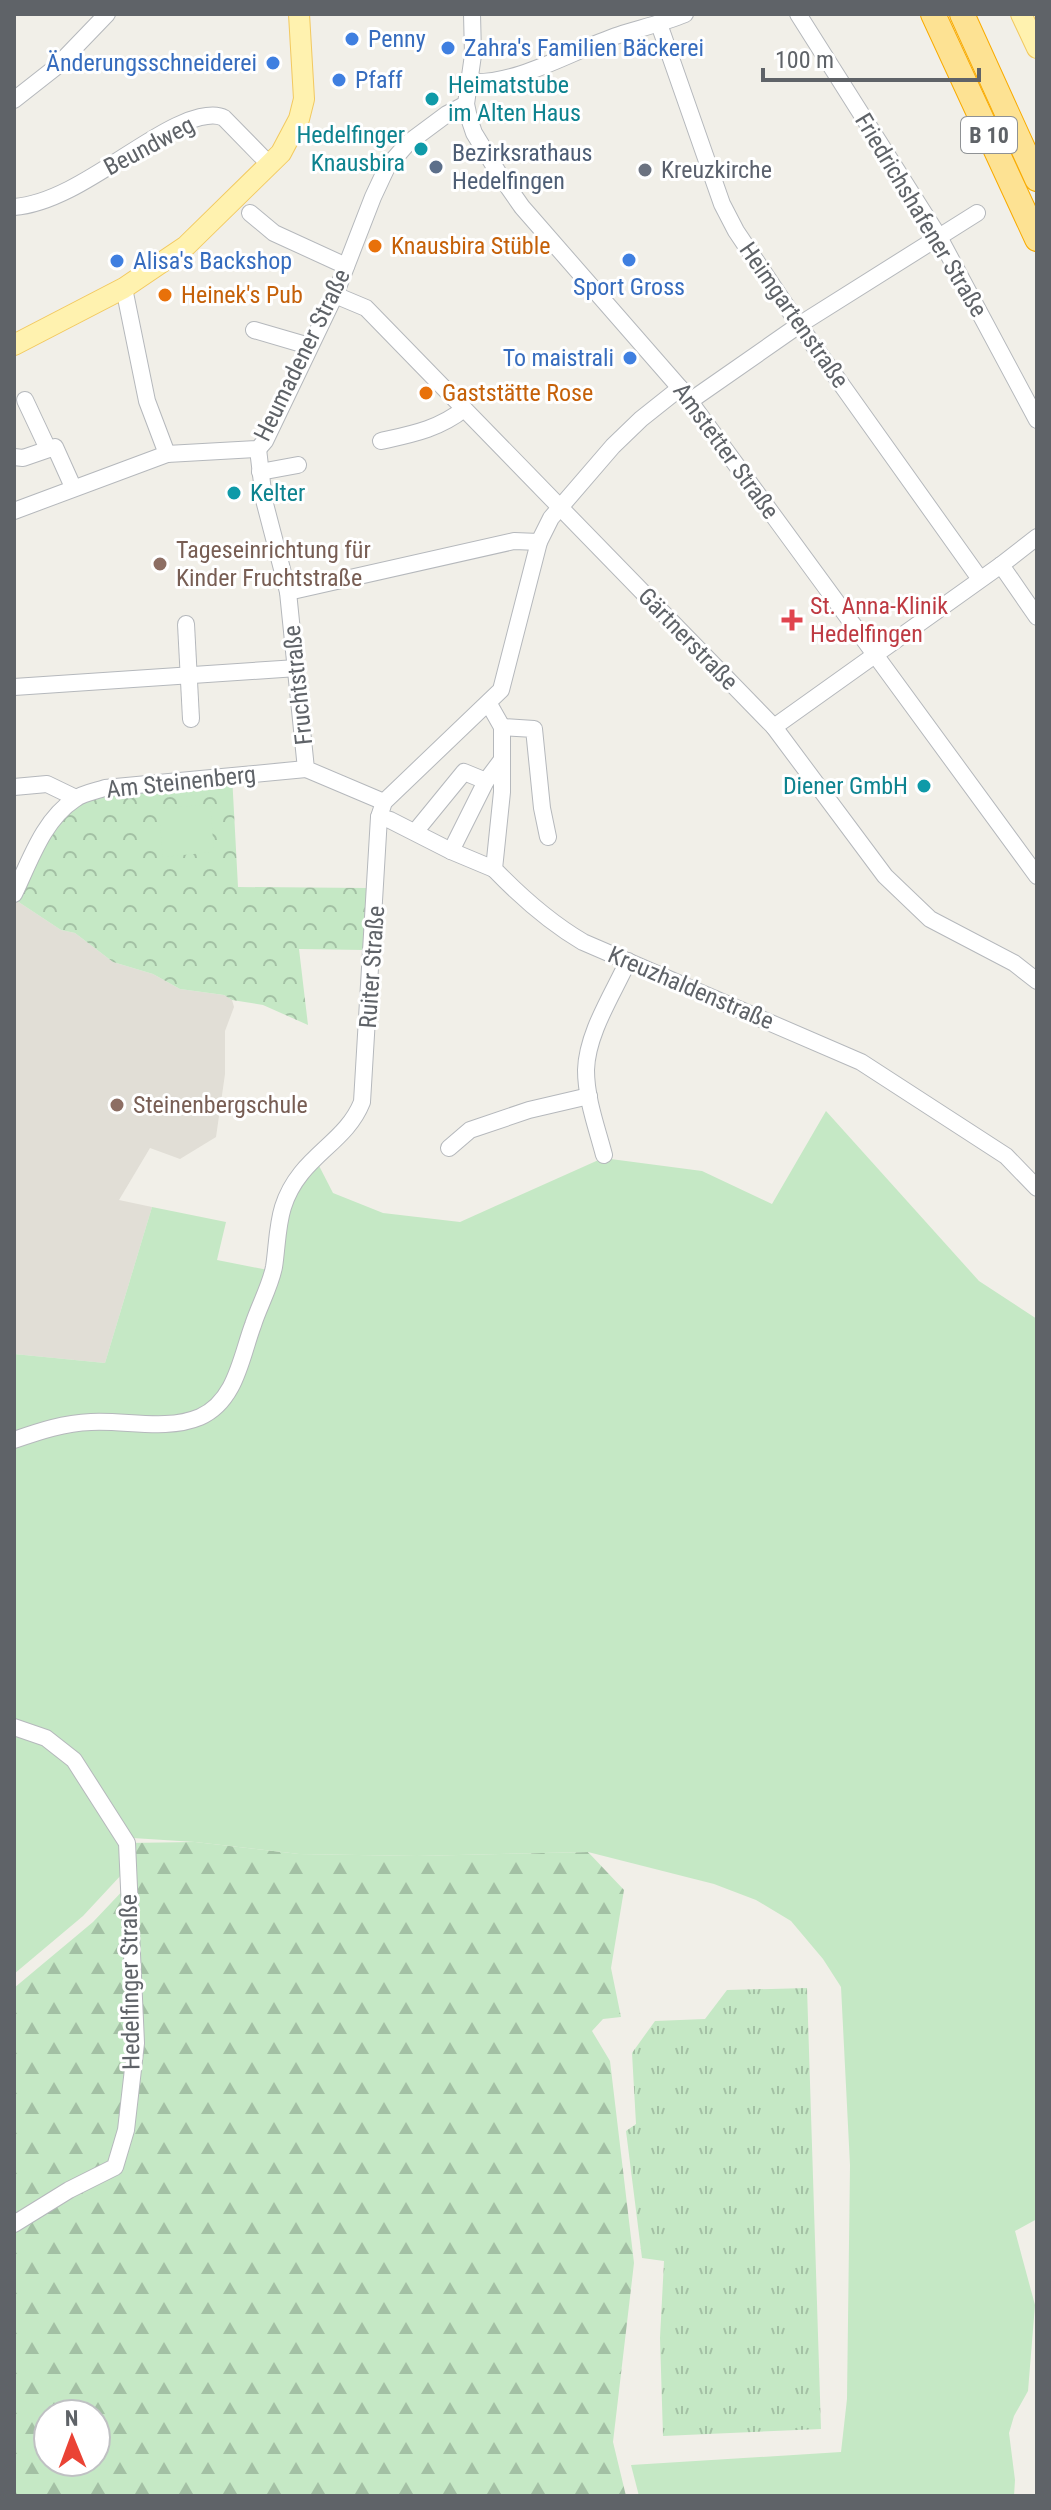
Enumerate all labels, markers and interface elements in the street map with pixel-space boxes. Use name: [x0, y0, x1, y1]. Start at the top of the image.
place label: Penny: [368, 25, 426, 53]
marker: Penny: [343, 30, 361, 48]
scale bar: [763, 32, 979, 82]
place label: Zahra's Familien Bäckerei: [464, 34, 704, 62]
marker: Zahra's Familien Bäckerei: [439, 39, 457, 57]
text: 100 m: [775, 46, 834, 74]
place label: Änderungsschneiderei: [46, 49, 257, 77]
marker: Änderungsschneiderei: [264, 54, 282, 72]
place label: Pfaff: [355, 66, 403, 94]
marker: Pfaff: [330, 71, 348, 89]
place label: Heimatstube im Alten Haus: [448, 71, 581, 127]
marker: Heimatstube im Alten Haus: [423, 90, 441, 108]
street label: Friedrichshafener Straße: [849, 108, 993, 322]
street label: Beundweg: [99, 111, 199, 181]
road number: B 10: [961, 117, 1017, 153]
place label: Hedelfinger Knausbira: [296, 121, 405, 177]
place label: Bezirksrathaus Hedelfingen: [452, 139, 593, 195]
marker: Hedelfinger Knausbira: [412, 140, 430, 158]
place label: Kreuzkirche: [661, 156, 772, 184]
marker: Bezirksrathaus Hedelfingen: [427, 158, 445, 176]
marker: Kreuzkirche: [636, 161, 654, 179]
place label: Knausbira Stüble: [391, 232, 550, 260]
marker: Knausbira Stüble: [366, 237, 384, 255]
street label: Heimgartenstraße: [733, 237, 855, 393]
place label: Alisa's Backshop: [133, 247, 292, 275]
marker: Sport Gross: [620, 251, 638, 269]
marker: Alisa's Backshop: [108, 252, 126, 270]
street label: Heumadener Straße: [248, 264, 356, 446]
place label: Sport Gross: [573, 273, 685, 301]
place label: Heinek's Pub: [181, 281, 303, 309]
marker: Heinek's Pub: [156, 286, 174, 304]
place label: To maistrali: [503, 344, 614, 372]
marker: To maistrali: [621, 349, 639, 367]
street label: Amstetter Straße: [667, 378, 785, 524]
place label: Gaststätte Rose: [442, 379, 593, 407]
marker: Gaststätte Rose: [417, 384, 435, 402]
place label: Kelter: [250, 479, 305, 507]
marker: Kelter: [225, 484, 243, 502]
place label: Tageseinrichtung für Kinder Fruchtstraße: [176, 536, 371, 592]
marker: Tageseinrichtung für Kinder Fruchtstraße: [151, 555, 169, 573]
street label: Gärtnerstraße: [632, 582, 744, 696]
place label: St. Anna-Klinik Hedelfingen: [810, 592, 948, 648]
marker: St. Anna-Klinik Hedelfingen: [781, 609, 803, 631]
street label: Fruchtstraße: [278, 624, 318, 746]
street label: Am Steinenberg: [105, 760, 257, 804]
place label: Diener GmbH: [783, 772, 908, 800]
marker: Diener GmbH: [915, 777, 933, 795]
street label: Ruiter Straße: [354, 905, 390, 1029]
street label: Kreuzhaldenstraße: [604, 941, 778, 1035]
place label: Steinenbergschule: [133, 1091, 308, 1119]
marker: Steinenbergschule: [108, 1096, 126, 1114]
street label: Hedelfinger Straße: [114, 1894, 146, 2070]
north arrow: [32, 2398, 112, 2478]
text: N: [65, 2406, 79, 2431]

